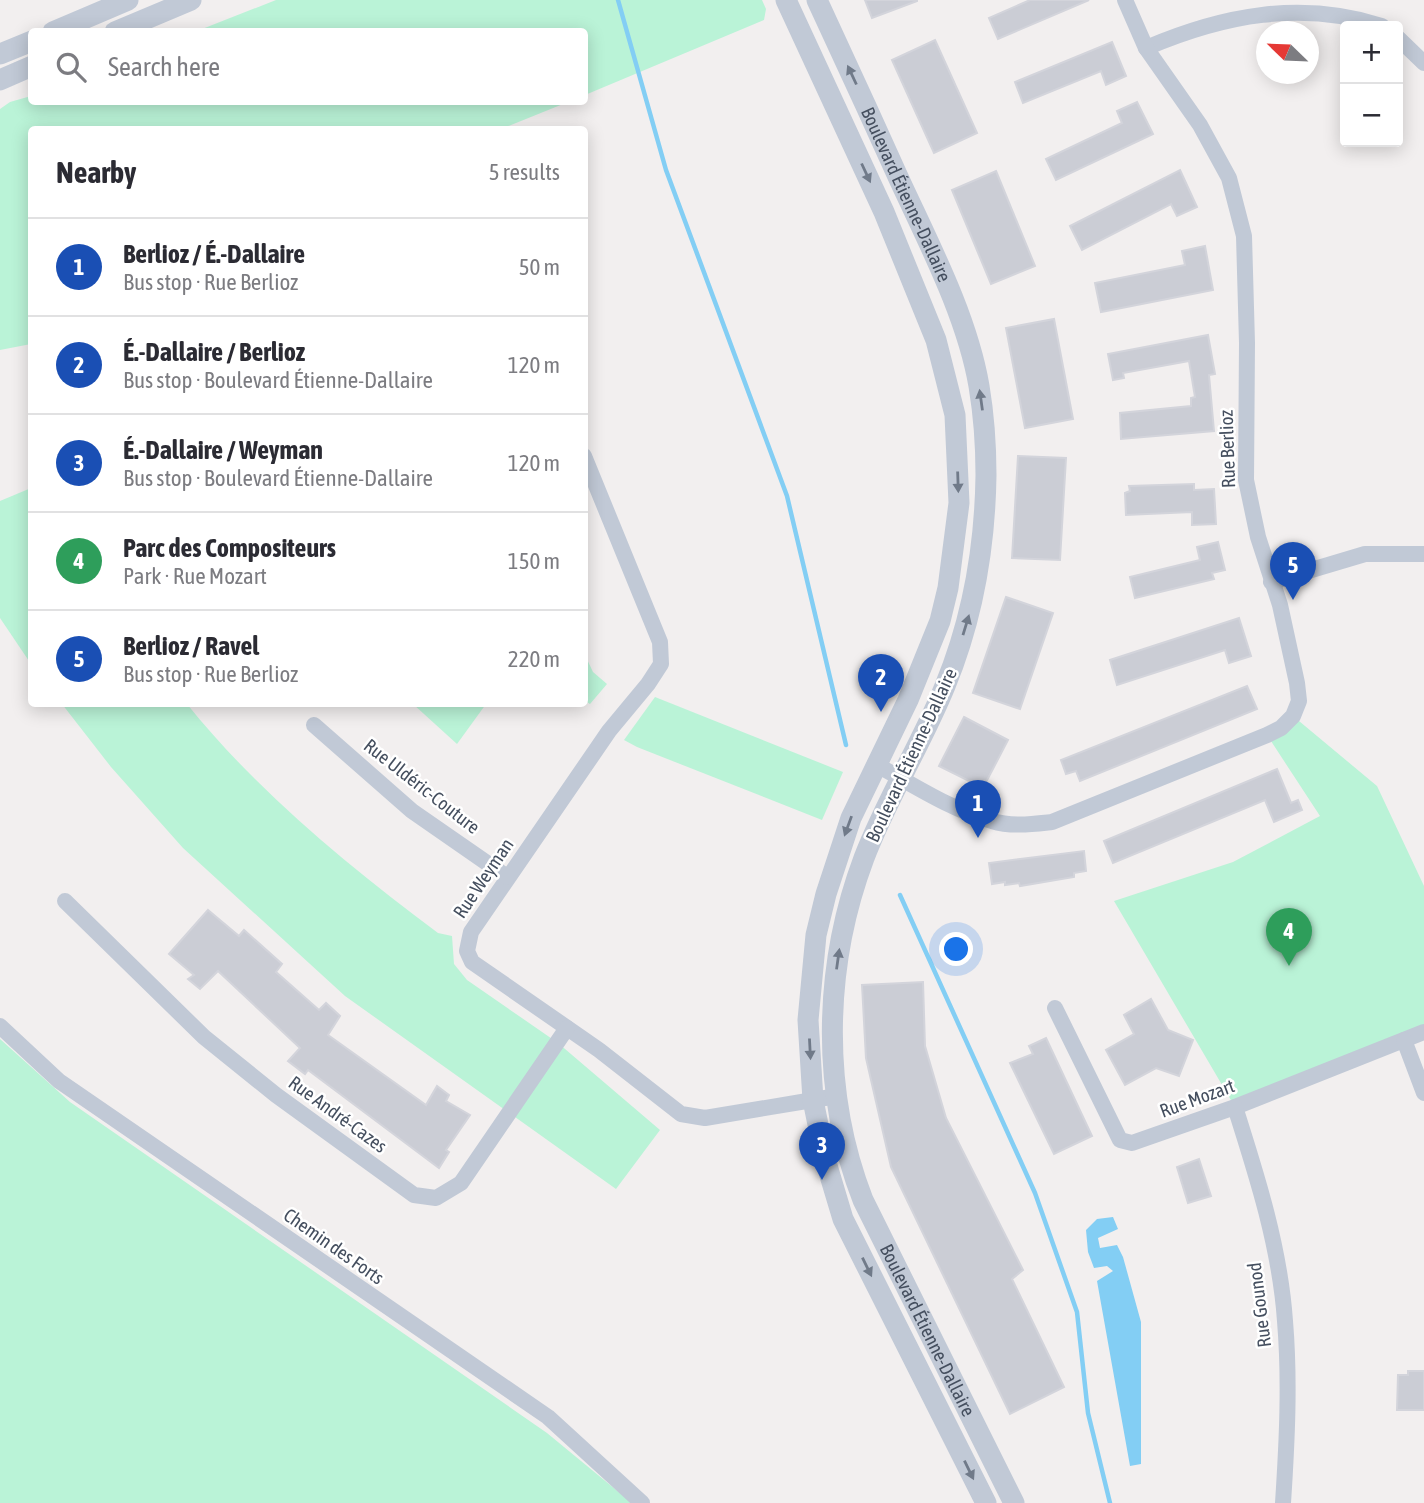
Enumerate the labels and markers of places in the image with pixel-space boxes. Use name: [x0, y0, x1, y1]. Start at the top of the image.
pin: 5: [1270, 542, 1316, 600]
pin: 2: [858, 654, 904, 712]
pin: 1: [955, 780, 1001, 838]
pin: 4: [1266, 908, 1312, 966]
pin: 3: [799, 1122, 845, 1180]

